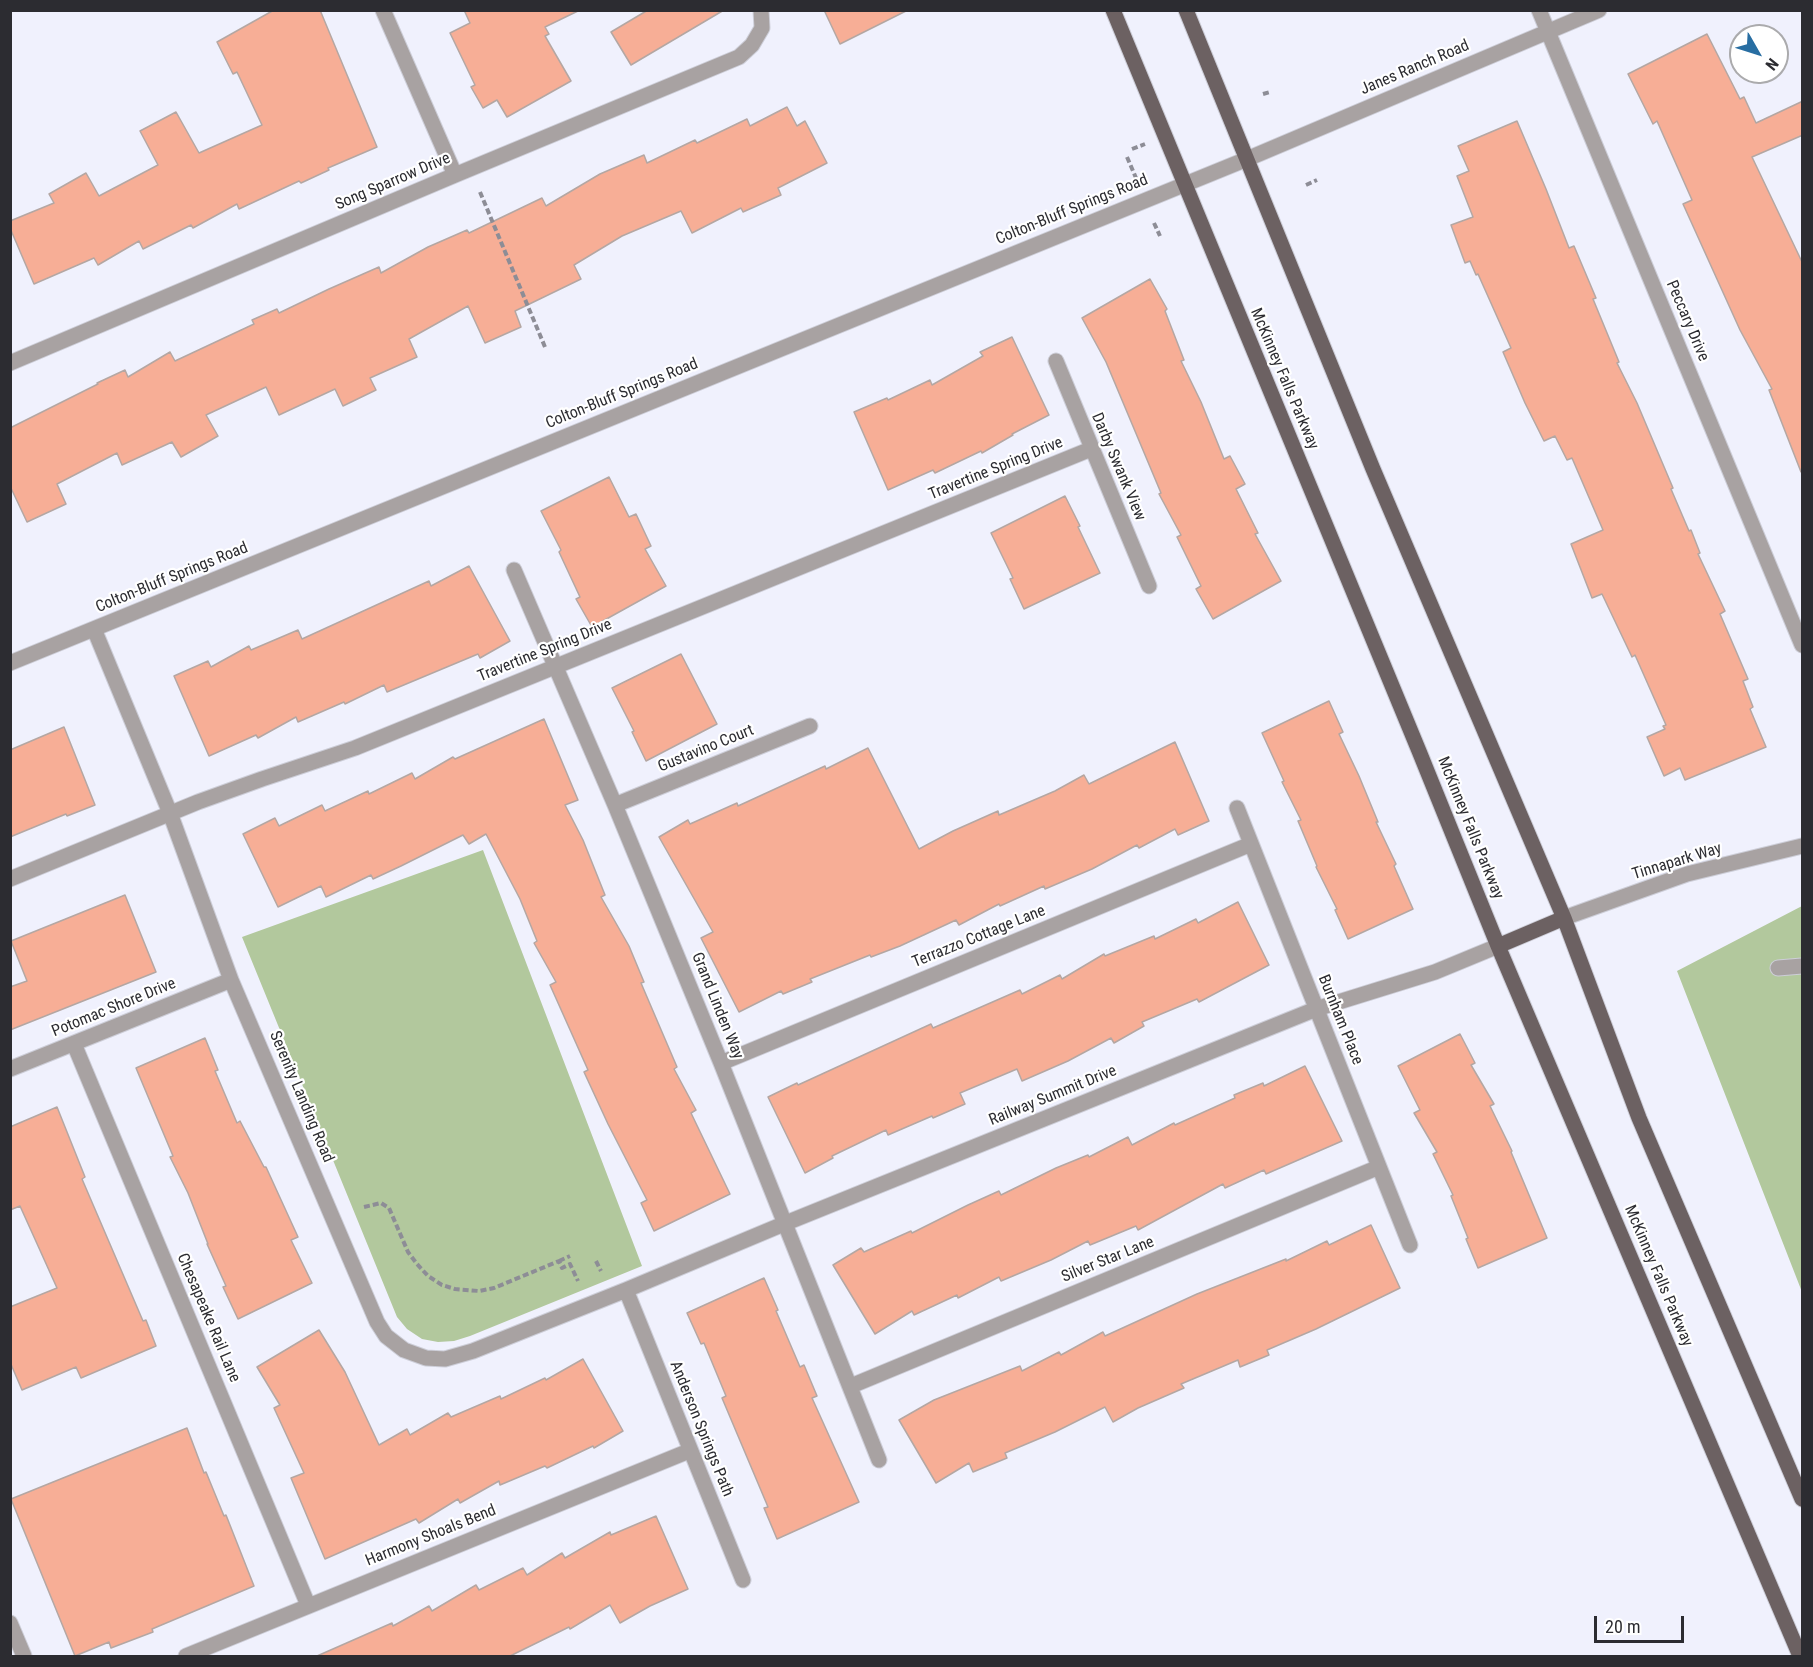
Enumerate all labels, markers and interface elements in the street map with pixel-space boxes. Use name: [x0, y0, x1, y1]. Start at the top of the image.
north arrow: [1729, 24, 1789, 84]
street label: Janes Ranch Road: [1358, 36, 1472, 100]
text: N: [1761, 55, 1782, 74]
street label: Song Sparrow Drive: [333, 149, 453, 215]
street label: Colton-Bluff Springs Road: [993, 171, 1151, 249]
street label: Peccary Drive: [1661, 278, 1713, 364]
street label: McKinney Falls Parkway: [1246, 305, 1322, 453]
street label: Colton-Bluff Springs Road: [543, 355, 701, 433]
street label: Darby Swank View: [1087, 410, 1149, 524]
street label: Travertine Spring Drive: [926, 433, 1066, 505]
street label: Colton-Bluff Springs Road: [93, 539, 251, 617]
street label: Travertine Spring Drive: [475, 615, 615, 687]
street label: Gustavino Court: [655, 721, 757, 777]
street label: McKinney Falls Parkway: [1433, 754, 1507, 902]
street label: Tinnapark Way: [1630, 839, 1724, 885]
street label: Terrazzo Cottage Lane: [910, 902, 1048, 972]
street label: Grand Linden Way: [687, 950, 747, 1062]
street label: Burnham Place: [1313, 972, 1367, 1068]
street label: Potomac Shore Drive: [49, 974, 179, 1042]
street label: Serenity Landing Road: [265, 1029, 337, 1165]
street label: Railway Summit Drive: [986, 1062, 1120, 1130]
street label: McKinney Falls Parkway: [1620, 1202, 1696, 1350]
street label: Silver Star Lane: [1059, 1233, 1157, 1287]
street label: Chesapeake Rail Lane: [172, 1251, 244, 1385]
street label: Anderson Springs Path: [665, 1359, 737, 1499]
street label: Harmony Shoals Bend: [363, 1501, 499, 1571]
scale bar: [1597, 1604, 1687, 1642]
text: 20 m: [1605, 1616, 1640, 1637]

